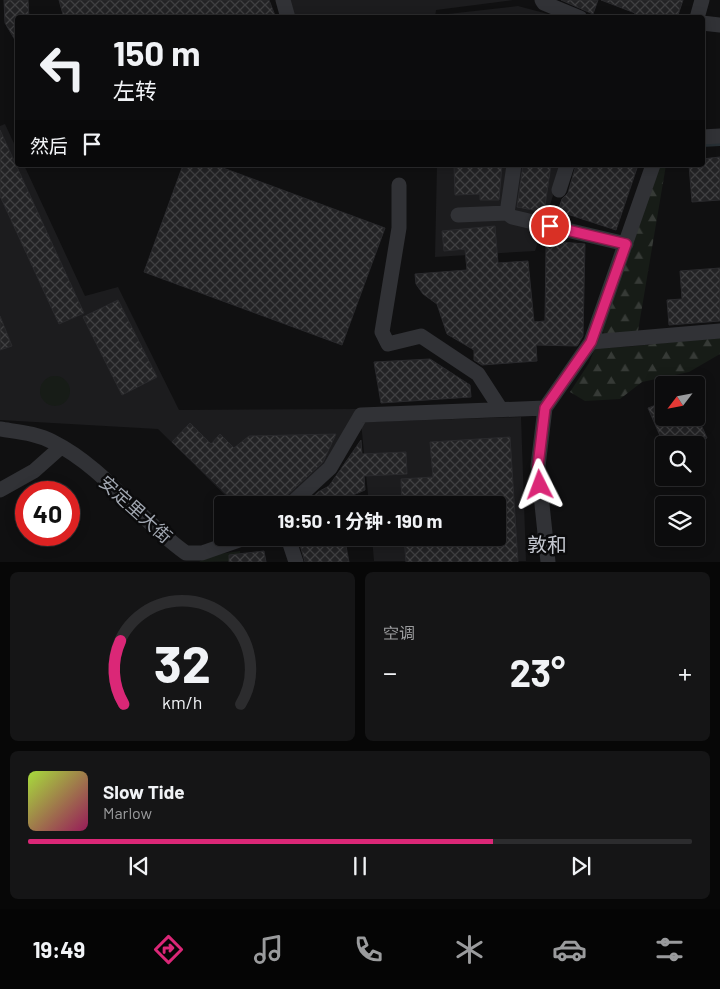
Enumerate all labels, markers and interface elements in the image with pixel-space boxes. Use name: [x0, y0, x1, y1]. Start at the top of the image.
text: 150 m: [113, 31, 200, 73]
icon: left: [30, 35, 95, 100]
text: 左转: [113, 77, 157, 103]
icon: arrive: [78, 130, 106, 158]
text: 然后: [30, 134, 68, 157]
pin: [529, 205, 571, 247]
icon: arrive: [536, 212, 564, 240]
north arrow: [655, 376, 705, 426]
map controls: [655, 376, 705, 546]
button: search: [655, 436, 705, 486]
position arrow: [513, 458, 565, 510]
street label: 安定里大街: [95, 471, 177, 547]
speed limit sign: 40: [15, 481, 80, 546]
button: layers: [655, 496, 705, 546]
text: 19:50 · 1 分钟 · 190 m: [278, 509, 442, 532]
district label: 敦和: [527, 532, 567, 556]
text: 空调: [383, 623, 415, 642]
text: 32: [154, 631, 211, 693]
text: 23°: [510, 649, 565, 695]
text: −: [383, 655, 397, 689]
text: +: [678, 655, 692, 689]
text: km/h: [162, 691, 203, 713]
text: Slow Tide: [103, 780, 185, 803]
text: Marlow: [103, 803, 152, 822]
icon: previous: [125, 852, 153, 880]
icon: pause: [346, 852, 374, 880]
icon: next: [567, 852, 595, 880]
icon: directions: [151, 932, 186, 967]
icon: music: [251, 932, 286, 967]
icon: phone: [351, 932, 386, 967]
icon: climate: [452, 932, 487, 967]
icon: car: [552, 932, 587, 967]
icon: filters: [652, 932, 687, 967]
text: 19:49: [33, 936, 85, 962]

